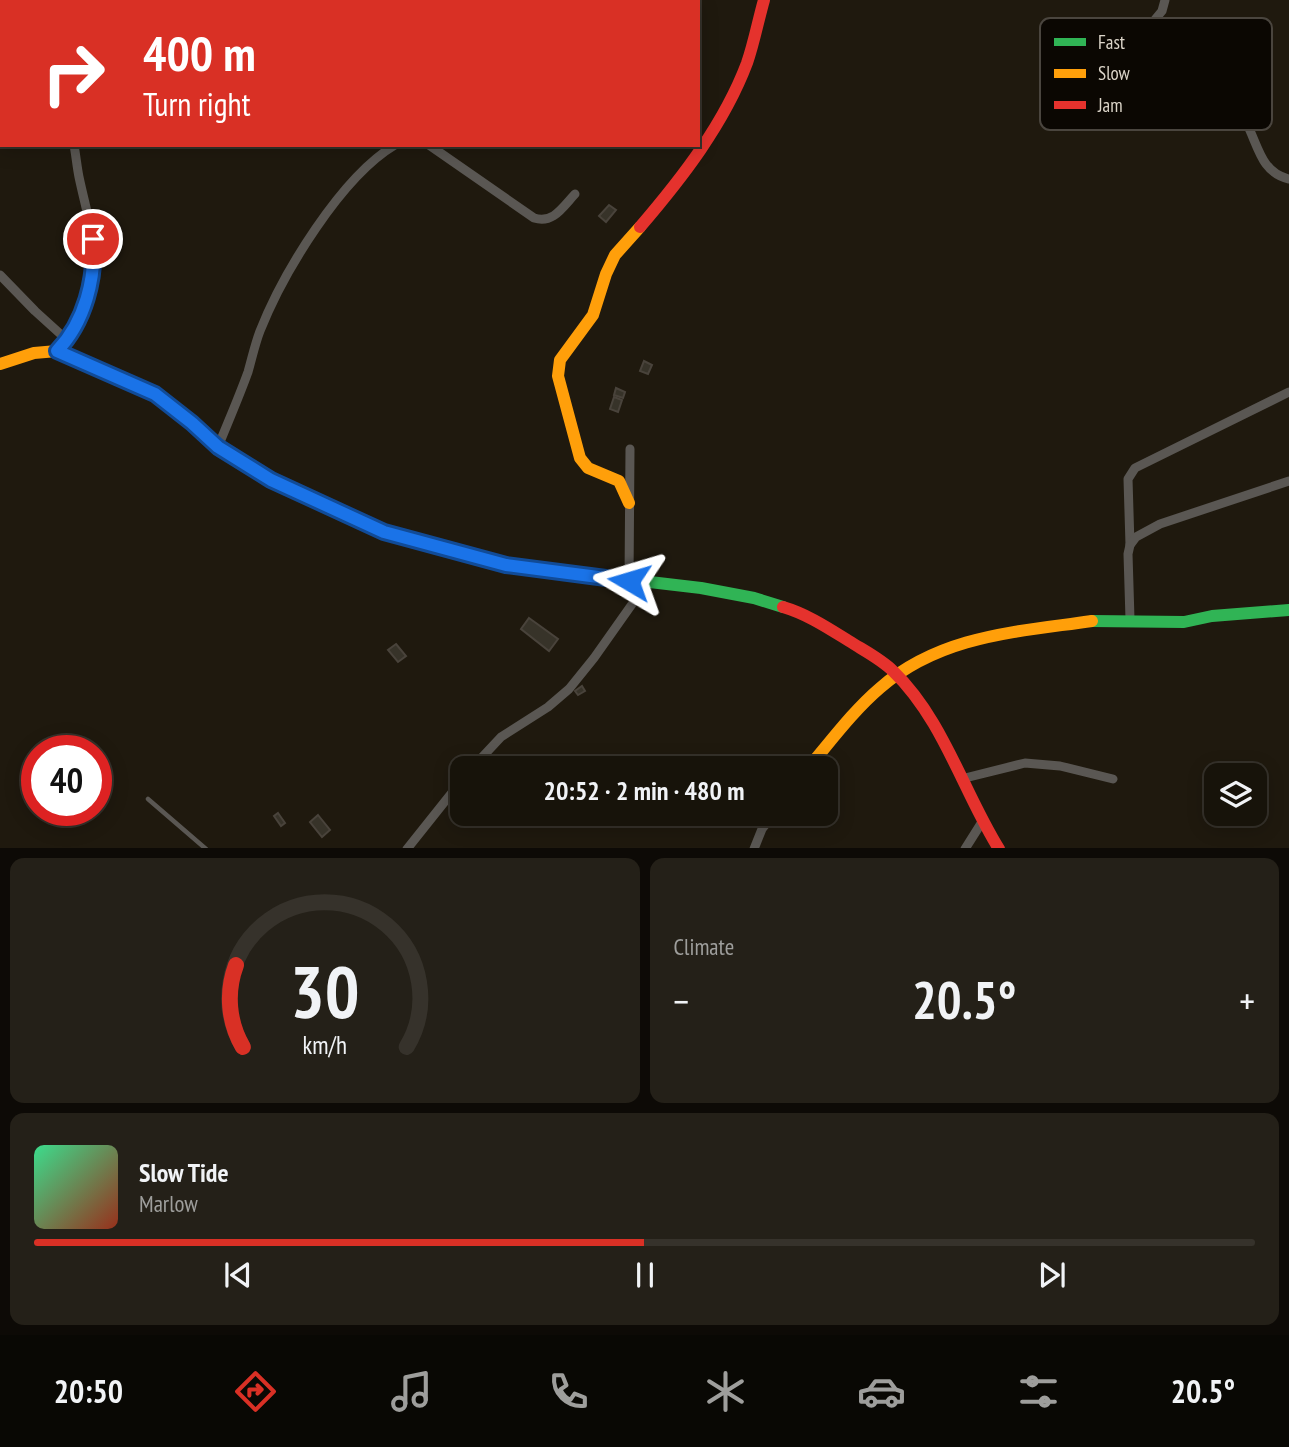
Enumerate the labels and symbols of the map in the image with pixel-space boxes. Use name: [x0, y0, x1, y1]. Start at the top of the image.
legend: [1040, 18, 1272, 130]
text: Fast: [1098, 30, 1126, 54]
text: Slow: [1098, 61, 1131, 85]
text: Jam: [1097, 93, 1123, 117]
pin: [63, 209, 123, 269]
position arrow: [592, 544, 666, 618]
speed limit sign: 40: [21, 735, 112, 826]

